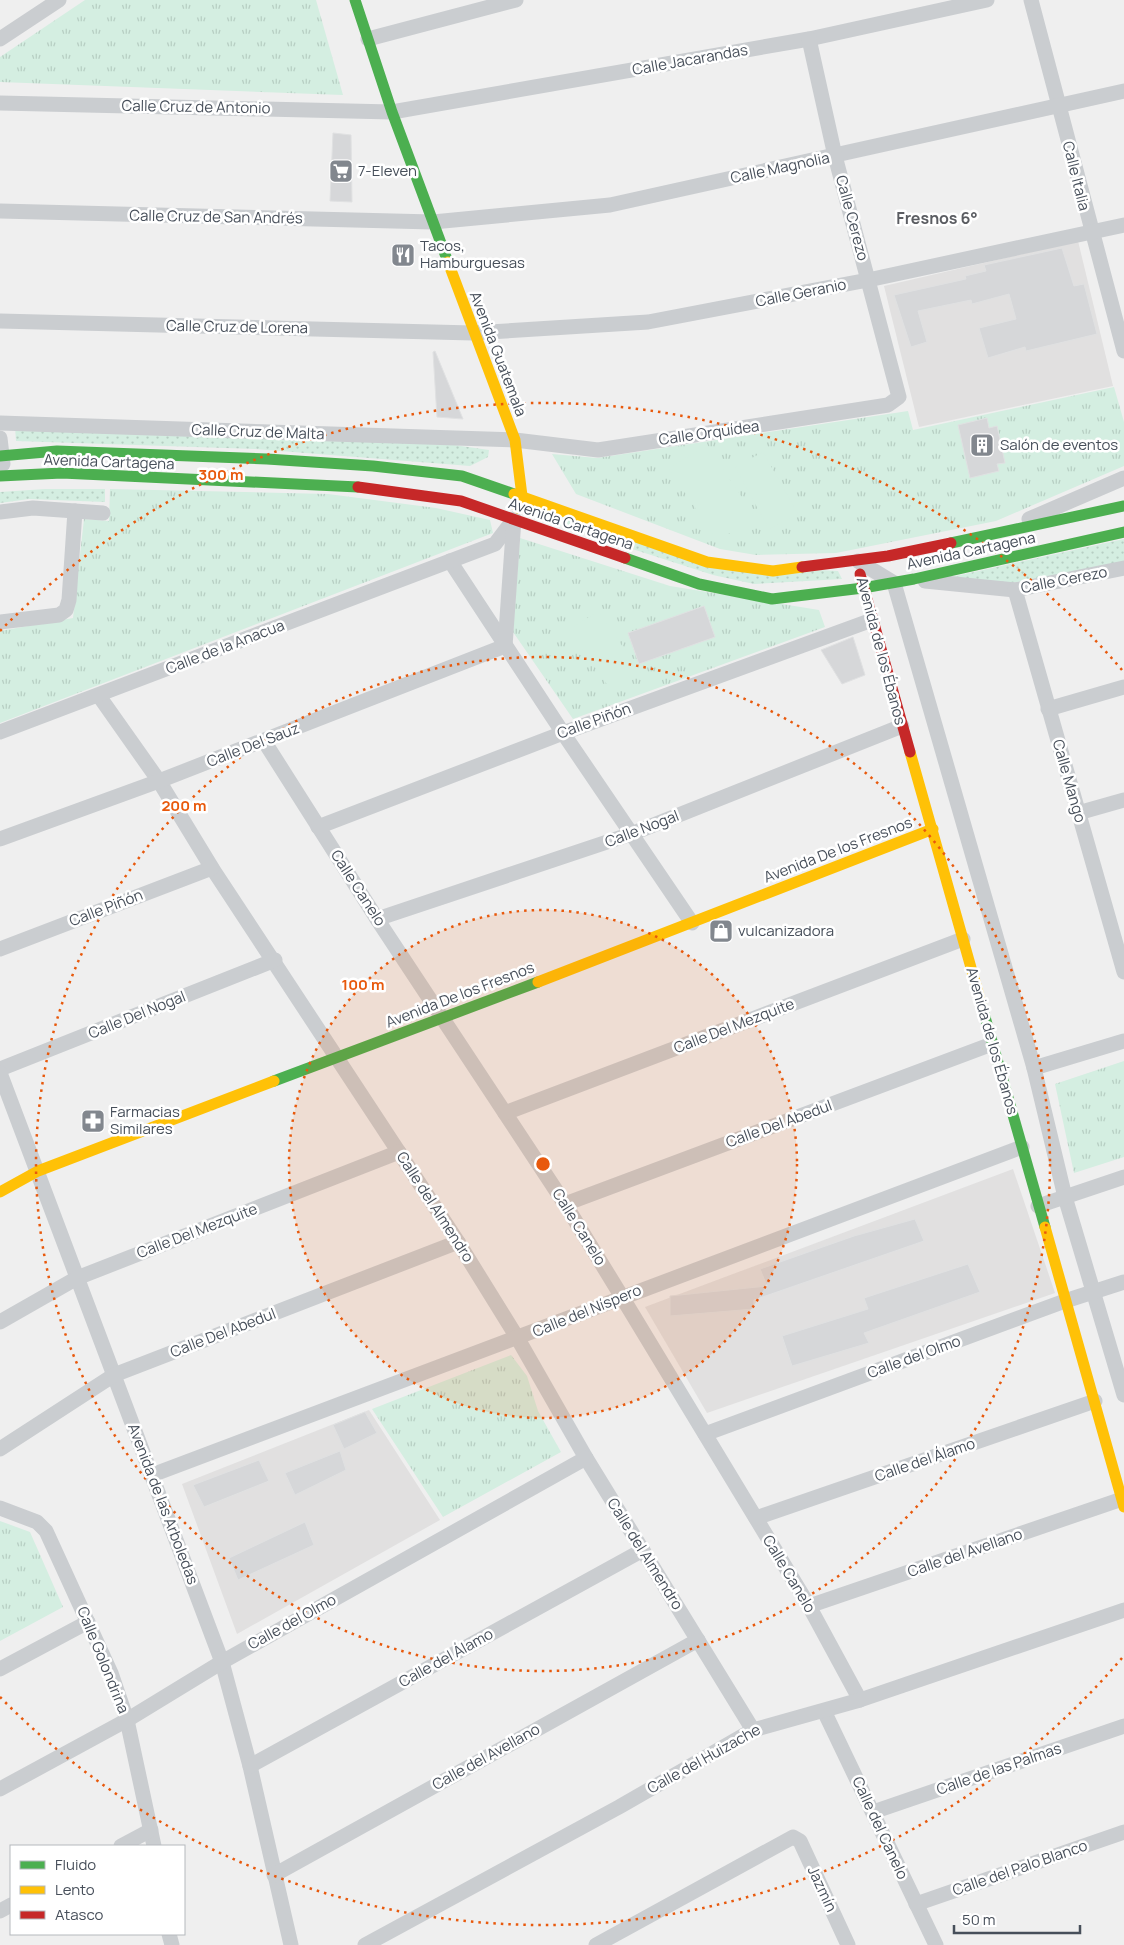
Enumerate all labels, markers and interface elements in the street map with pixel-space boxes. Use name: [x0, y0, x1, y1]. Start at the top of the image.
street label: Calle Jacarandas: [630, 39, 750, 80]
street label: Calle Cruz de Antonio: [121, 95, 271, 118]
street label: Calle Italia: [1058, 139, 1095, 213]
street label: Calle Magnolia: [728, 147, 831, 188]
supermarket icon: 7-Eleven: [328, 158, 354, 184]
place label: 7-Eleven: [358, 160, 417, 181]
street label: Calle Cerezo: [831, 173, 874, 263]
street label: Calle Cruz de San Andrés: [129, 204, 303, 229]
district label: Fresnos 6°: [896, 207, 978, 229]
place label: Tacos, Hamburguesas: [420, 235, 525, 273]
restaurant icon: Tacos, Hamburguesas: [390, 242, 416, 268]
street label: Calle Geranio: [754, 273, 848, 312]
street label: Avenida Guatemala: [465, 288, 532, 419]
street label: Calle Cruz de Lorena: [166, 315, 308, 338]
street label: Calle Orquídea: [657, 415, 761, 450]
street label: Calle Cruz de Malta: [191, 419, 325, 444]
building icon: Salón de eventos: [969, 432, 995, 458]
place label: Salón de eventos: [1000, 434, 1118, 455]
street label: Avenida Cartagena: [43, 449, 175, 474]
text: 300 m: [199, 464, 243, 485]
street label: Avenida Cartagena: [506, 492, 636, 555]
street label: Avenida Cartagena: [905, 527, 1037, 574]
street label: Calle Cerezo: [1019, 561, 1109, 598]
street label: Avenida de los Ébanos: [852, 574, 911, 727]
street label: Calle de la Anacua: [162, 614, 287, 679]
street label: Calle Piñón: [554, 697, 634, 744]
street label: Calle Del Sauz: [203, 717, 302, 772]
street label: Calle Mango: [1048, 737, 1091, 825]
text: 200 m: [161, 795, 207, 816]
street label: Calle Nogal: [602, 805, 682, 852]
street label: Avenida De los Fresnos: [761, 811, 915, 888]
street label: Calle Canelo: [326, 846, 391, 930]
street label: Calle Piñón: [66, 884, 146, 931]
shop icon: vulcanizadora: [708, 918, 734, 944]
place label: vulcanizadora: [738, 920, 834, 941]
street label: Avenida De los Fresnos: [383, 956, 537, 1033]
street label: Avenida de los Ébanos: [961, 965, 1024, 1117]
text: 100 m: [342, 974, 384, 995]
street label: Calle Del Nogal: [85, 985, 189, 1044]
street label: Calle Del Mezquite: [670, 993, 797, 1058]
street label: Calle Del Abedul: [723, 1095, 835, 1152]
place label: Farmacias Similares: [110, 1101, 180, 1139]
pharmacy icon: Farmacias Similares: [80, 1108, 106, 1134]
street label: Calle del Almendro: [392, 1147, 479, 1266]
centre of rings: [534, 1155, 552, 1173]
street label: Calle Canelo: [547, 1184, 611, 1269]
street label: Calle Del Mezquite: [133, 1198, 260, 1263]
street label: Calle del Níspero: [529, 1279, 644, 1342]
street label: Calle Del Abedul: [167, 1303, 279, 1362]
street label: Calle del Olmo: [864, 1330, 964, 1383]
street label: Avenida de las Arboledas: [123, 1420, 204, 1587]
street label: Calle del Álamo: [872, 1432, 978, 1487]
street label: Calle del Almendro: [603, 1494, 688, 1614]
street label: Calle del Avellano: [905, 1523, 1025, 1582]
street label: Calle Canelo: [758, 1531, 821, 1617]
street label: Calle del Olmo: [244, 1589, 340, 1654]
street label: Calle Golondrina: [72, 1603, 134, 1716]
street label: Calle del Álamo: [395, 1623, 497, 1692]
street label: Calle del Avellano: [428, 1718, 543, 1795]
street label: Calle del Huizache: [643, 1719, 764, 1798]
street label: Calle de las Palmas: [934, 1737, 1064, 1800]
street label: Calle del Canelo: [847, 1773, 913, 1883]
street label: Calle del Palo Blanco: [950, 1835, 1090, 1900]
legend: [10, 1845, 185, 1935]
text: Fluido: [55, 1854, 96, 1875]
street label: Jazmín: [803, 1862, 842, 1915]
text: Lento: [55, 1879, 95, 1900]
scale bar: [954, 1902, 1080, 1934]
text: Atasco: [55, 1904, 103, 1925]
text: 50 m: [962, 1909, 996, 1930]

